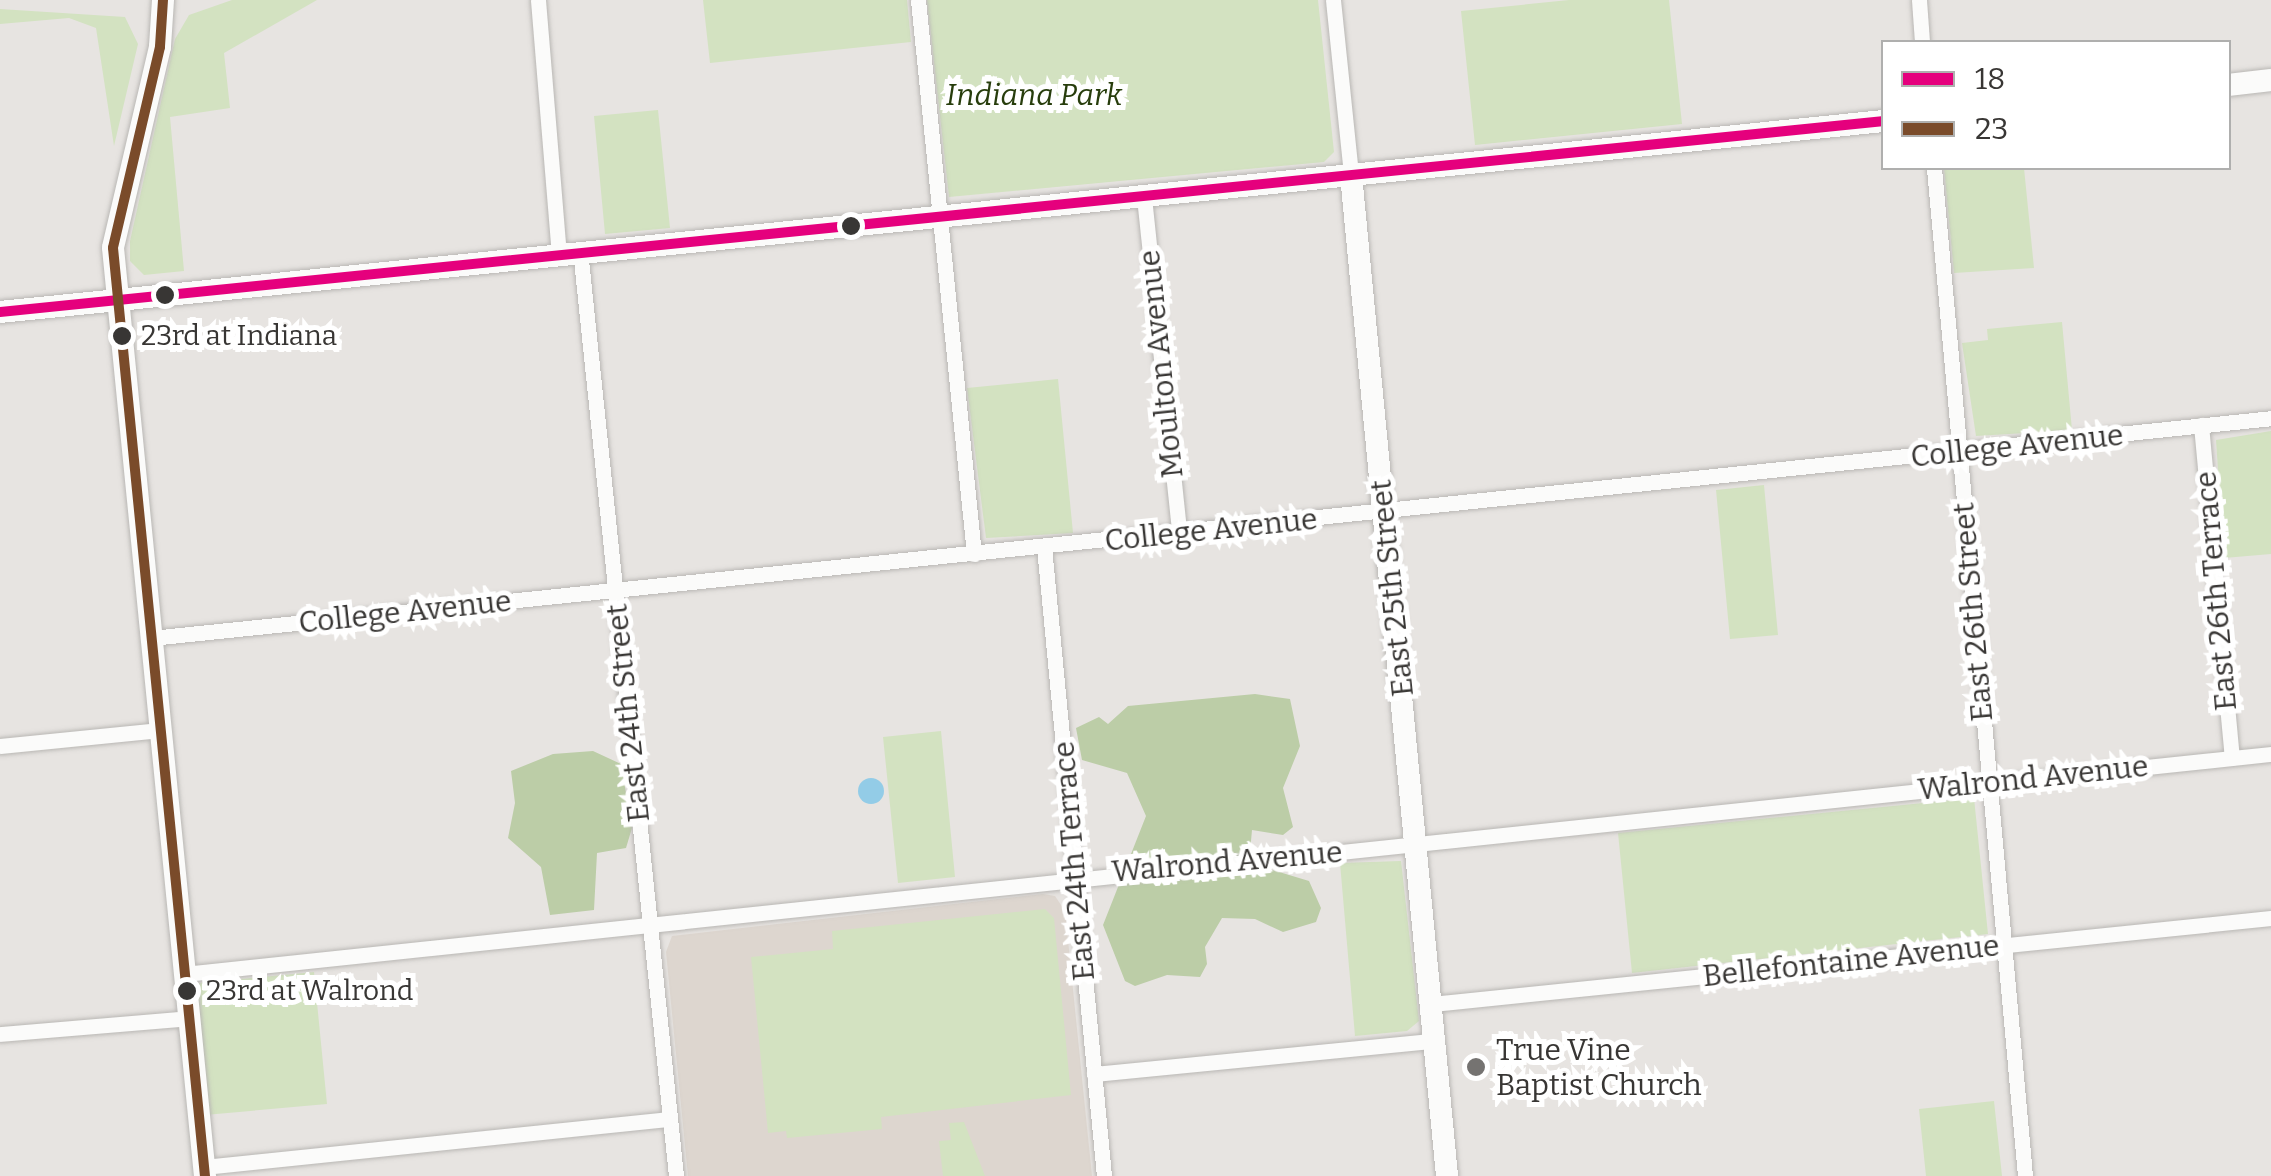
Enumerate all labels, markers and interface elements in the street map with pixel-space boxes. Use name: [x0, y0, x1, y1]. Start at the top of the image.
legend: [1881, 40, 2231, 170]
text: 18: [1975, 61, 2005, 97]
park label: Indiana Park: [946, 77, 1122, 113]
text: 23: [1975, 111, 2008, 147]
unlabelled marker: [841, 216, 861, 236]
street label: Moulton Avenue: [1131, 248, 1191, 480]
unlabelled marker: [155, 285, 175, 305]
place label: 23rd at Indiana: [141, 319, 337, 353]
marker: 23rd at Indiana: [112, 326, 132, 346]
street label: College Avenue: [1909, 417, 2125, 475]
street label: East 26th Terrace: [2188, 470, 2244, 712]
street label: East 25th Street: [1363, 478, 1421, 698]
street label: College Avenue: [1103, 501, 1319, 559]
street label: East 26th Street: [1946, 501, 2000, 723]
street label: College Avenue: [297, 583, 513, 641]
street label: East 24th Street: [599, 602, 657, 824]
street label: East 24th Terrace: [1046, 740, 1102, 982]
street label: Walrond Avenue: [1916, 748, 2150, 808]
street label: Walrond Avenue: [1110, 834, 1344, 890]
street label: Bellefontaine Avenue: [1701, 928, 2001, 994]
place label: 23rd at Walrond: [206, 974, 413, 1008]
marker: 23rd at Walrond: [177, 981, 197, 1001]
place label: True Vine Baptist Church: [1496, 1032, 1702, 1102]
marker: True Vine Baptist Church: [1465, 1056, 1487, 1078]

